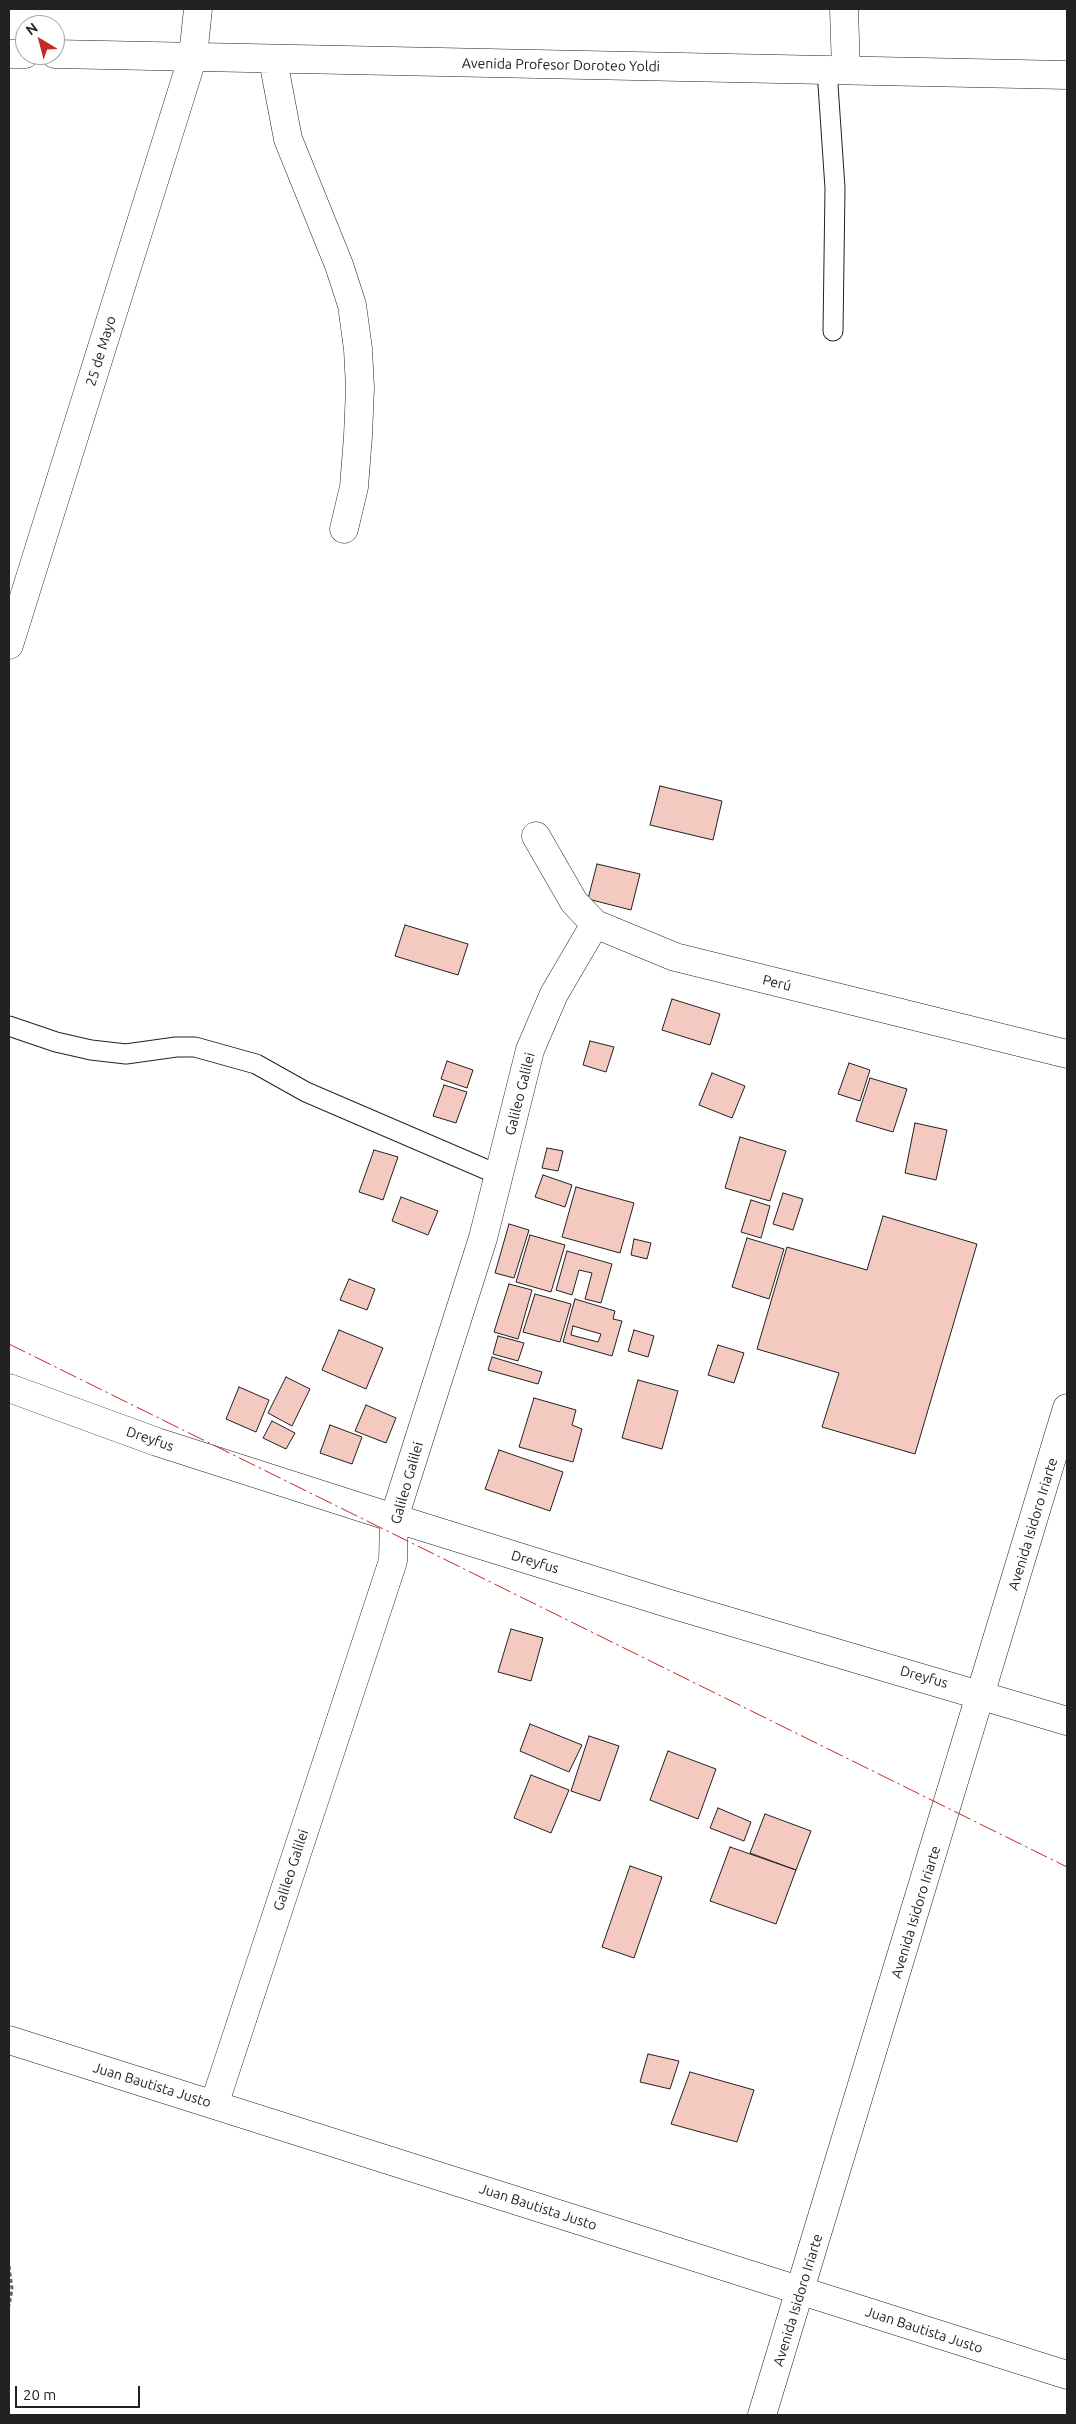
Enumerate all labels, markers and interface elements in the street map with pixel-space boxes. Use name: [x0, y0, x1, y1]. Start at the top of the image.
north arrow: [15, 15, 65, 65]
text: N: [23, 19, 41, 38]
street label: Avenida Profesor Doroteo Yoldi: [462, 55, 660, 75]
street label: 25 de Mayo: [82, 314, 120, 388]
street label: Perú: [761, 971, 793, 995]
street label: Galileo Galilei: [502, 1051, 538, 1137]
street label: Dreyfus: [124, 1423, 176, 1455]
street label: Galileo Galilei: [387, 1440, 427, 1526]
street label: Avenida Isidoro Iriarte: [1005, 1456, 1061, 1592]
street label: Dreyfus: [509, 1547, 561, 1577]
street label: Dreyfus: [898, 1662, 950, 1692]
street label: Galileo Galilei: [270, 1827, 312, 1913]
street label: Avenida Isidoro Iriarte: [888, 1844, 944, 1980]
street label: Juan Bautista Justo: [91, 2059, 213, 2111]
street label: Juan Bautista Justo: [477, 2180, 599, 2234]
street label: Avenida Isidoro Iriarte: [770, 2232, 826, 2368]
street label: Juan Bautista Justo: [863, 2303, 985, 2357]
scale bar: [18, 2376, 142, 2408]
text: 20 m: [23, 2386, 56, 2403]

